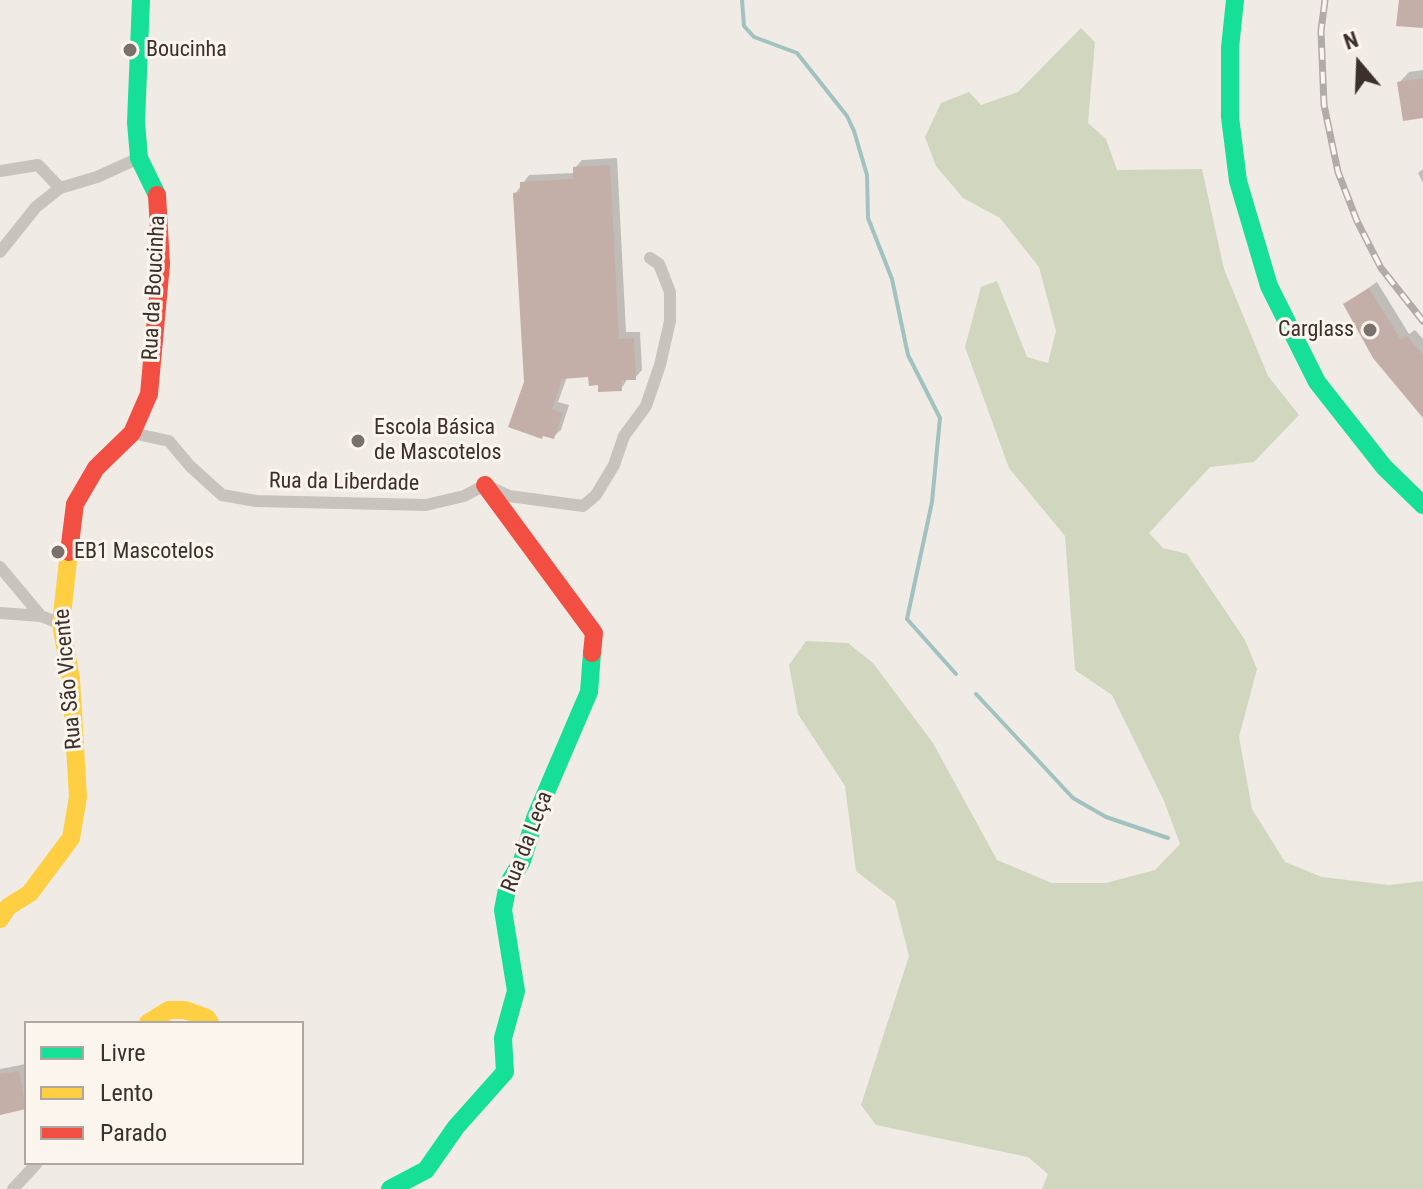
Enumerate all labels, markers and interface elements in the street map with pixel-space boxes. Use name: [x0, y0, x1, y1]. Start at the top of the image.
north arrow: [1319, 24, 1399, 104]
text: N: [1341, 27, 1361, 55]
place label: Boucinha: [146, 37, 227, 63]
marker: Boucinha: [121, 41, 139, 59]
street label: Rua da Boucinha: [138, 215, 172, 361]
place label: Carglass: [1278, 317, 1354, 343]
marker: Carglass: [1361, 321, 1379, 339]
place label: Escola Básica de Mascotelos: [374, 415, 502, 466]
marker: Escola Básica de Mascotelos: [349, 432, 367, 450]
street label: Rua da Liberdade: [269, 468, 419, 498]
place label: EB1 Mascotelos: [74, 539, 214, 565]
marker: EB1 Mascotelos: [49, 543, 67, 561]
street label: Rua São Vicente: [50, 607, 88, 751]
street label: Rua da Leça: [497, 788, 559, 896]
legend: [24, 1021, 304, 1165]
text: Livre: [100, 1039, 146, 1067]
text: Lento: [100, 1079, 153, 1107]
text: Parado: [100, 1119, 167, 1147]

